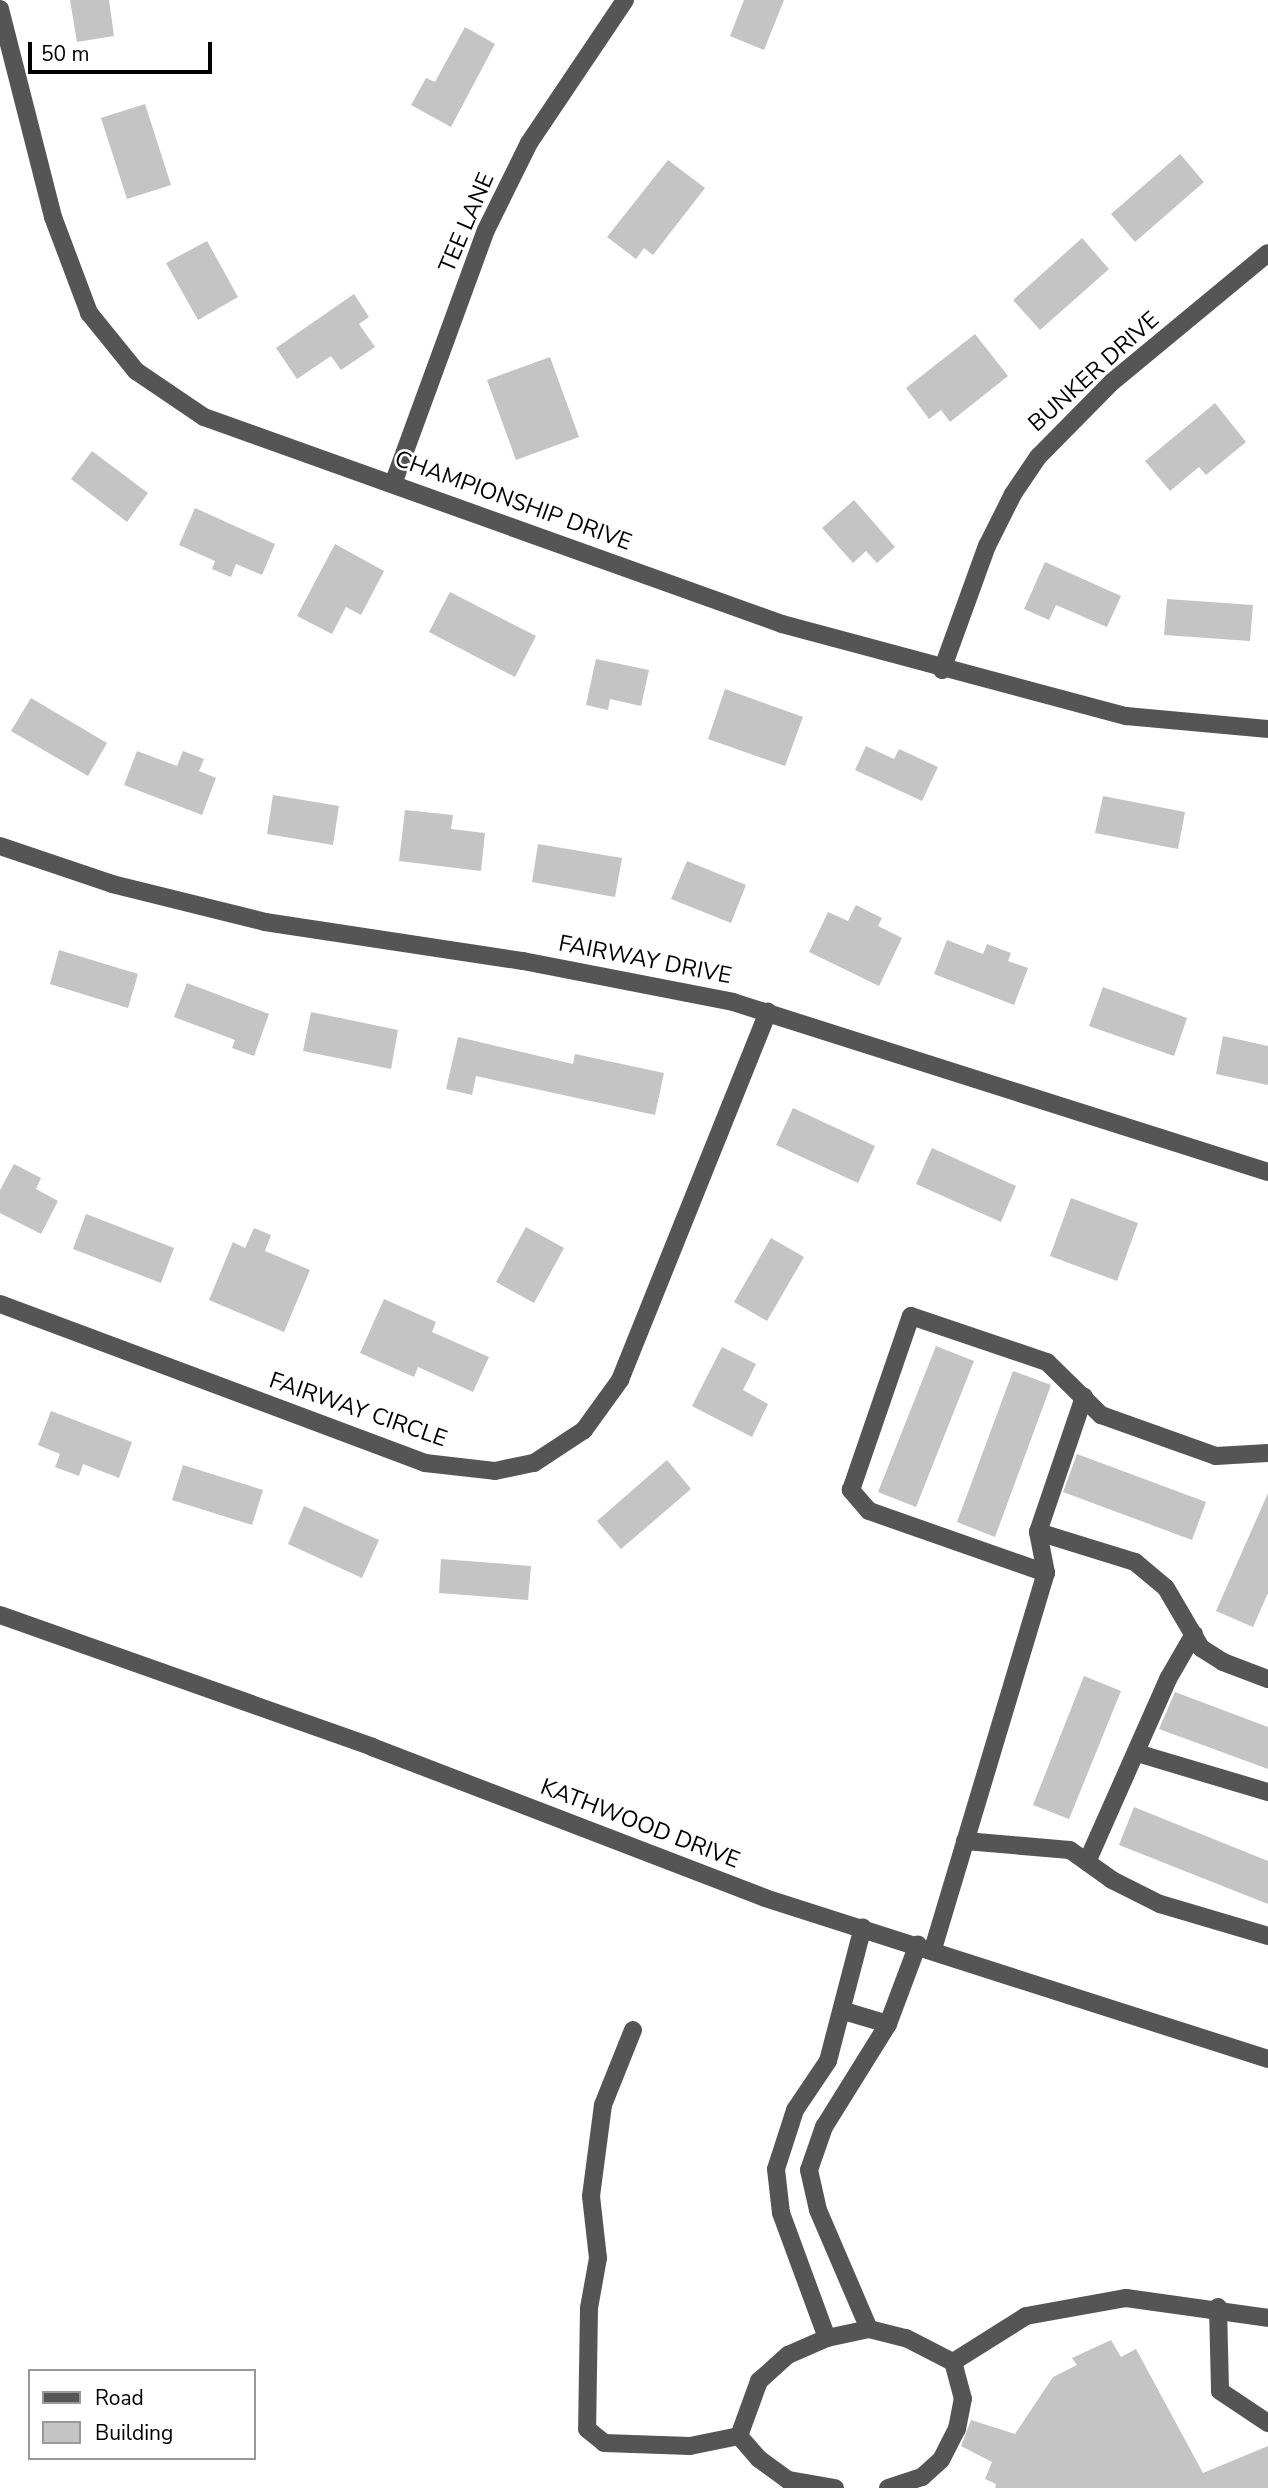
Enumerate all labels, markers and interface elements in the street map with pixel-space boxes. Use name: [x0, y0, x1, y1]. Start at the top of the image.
scale bar: [32, 28, 215, 72]
text: 50 m: [41, 40, 90, 68]
street label: TEE LANE: [434, 169, 500, 277]
street label: BUNKER DRIVE: [1023, 306, 1165, 438]
street label: CHAMPIONSHIP DRIVE: [391, 445, 635, 557]
street label: FAIRWAY DRIVE: [556, 930, 734, 990]
street label: FAIRWAY CIRCLE: [266, 1367, 450, 1453]
street label: KATHWOOD DRIVE: [537, 1773, 743, 1875]
legend: [28, 2369, 256, 2460]
text: Road: [95, 2384, 144, 2412]
text: Building: [95, 2419, 173, 2447]

